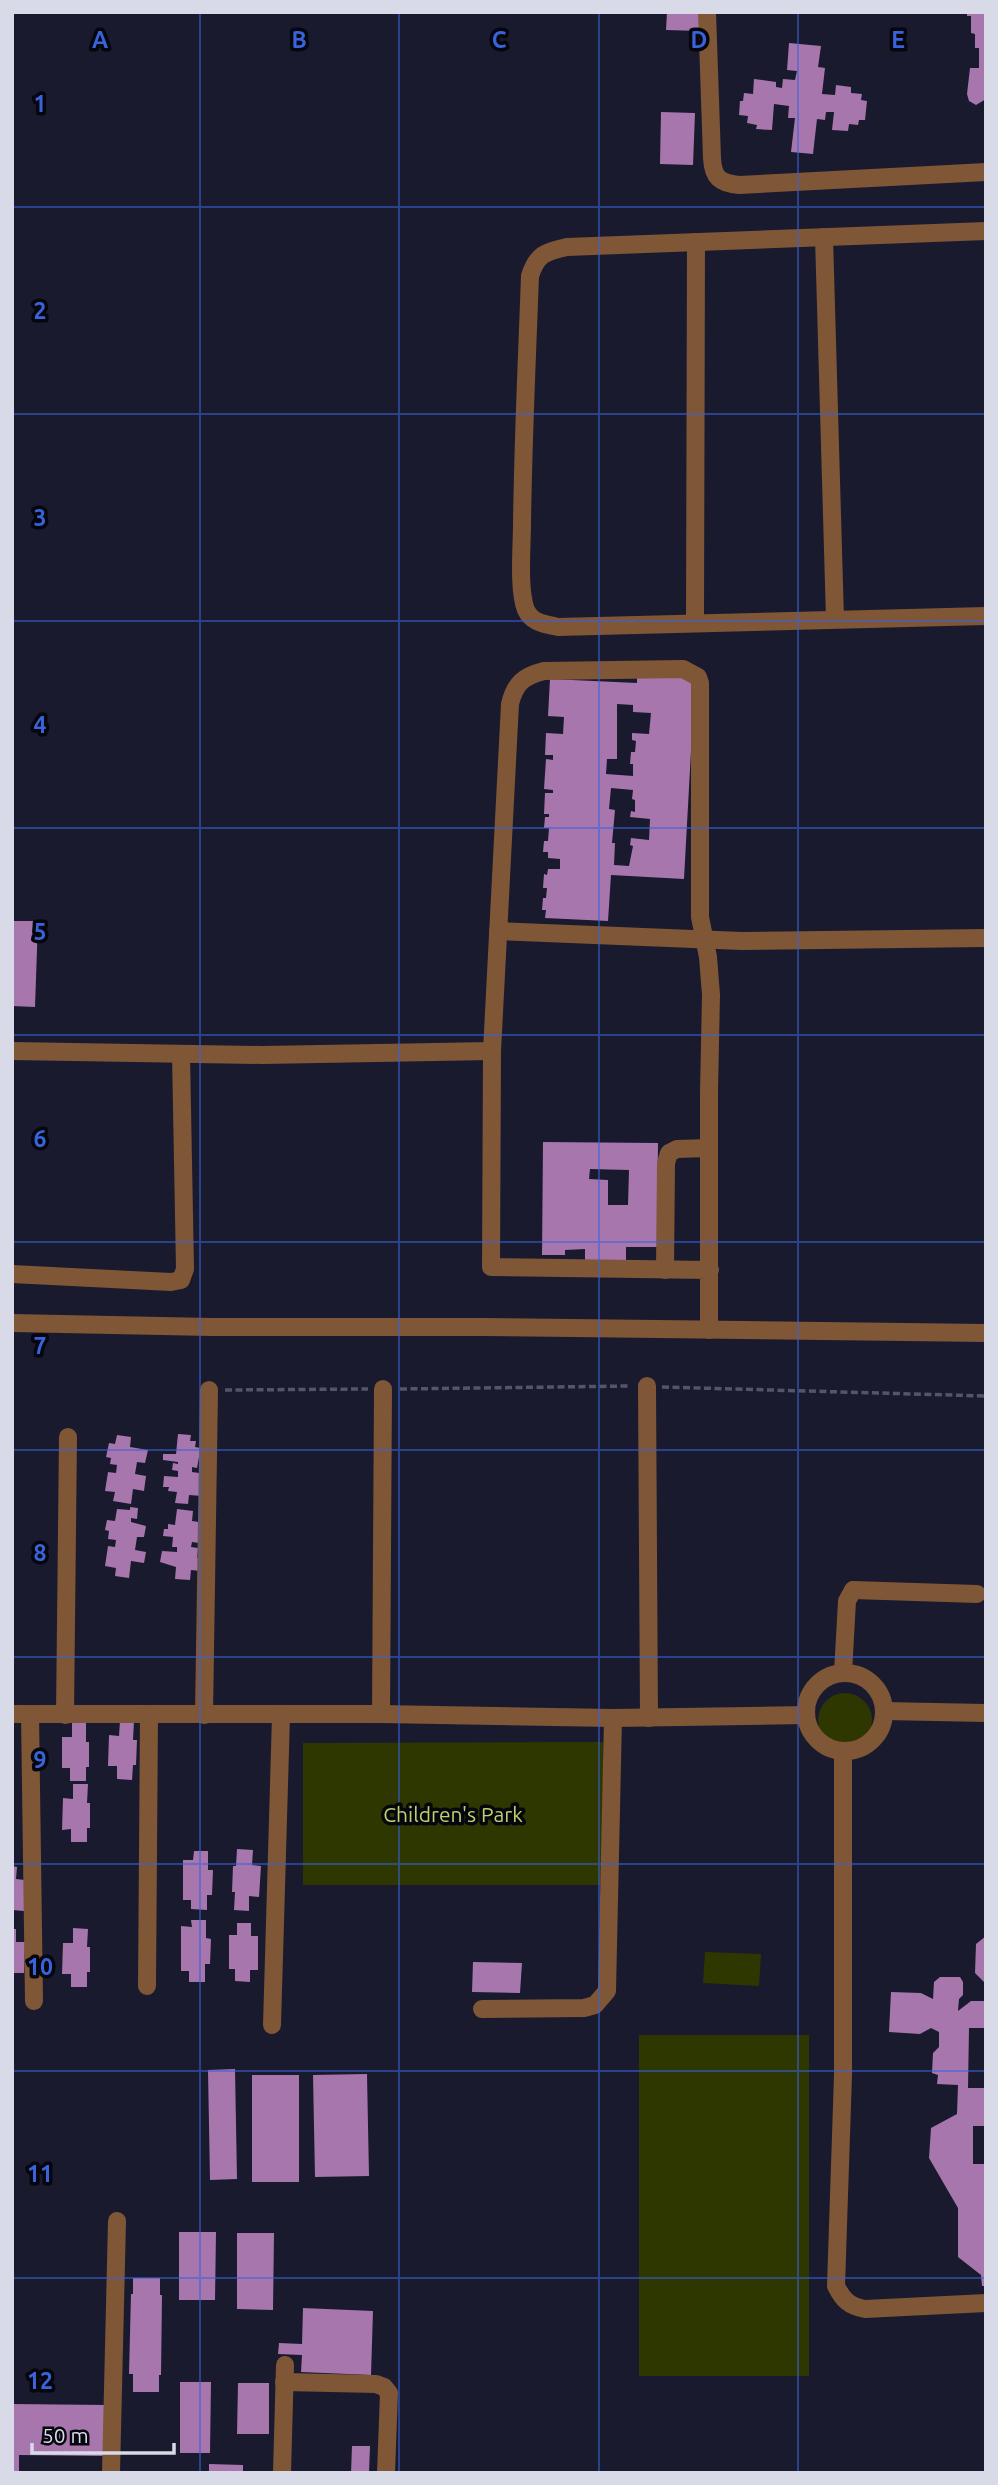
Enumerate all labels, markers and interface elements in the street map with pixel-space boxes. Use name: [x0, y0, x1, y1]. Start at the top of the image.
text: A: [92, 27, 108, 52]
text: B: [291, 27, 307, 52]
text: C: [492, 27, 507, 52]
text: D: [691, 27, 707, 52]
text: E: [891, 27, 905, 52]
text: 1: [34, 91, 46, 116]
text: 2: [34, 298, 46, 323]
text: 3: [34, 505, 46, 530]
text: 4: [34, 712, 47, 737]
text: 5: [34, 919, 46, 944]
text: 6: [34, 1126, 47, 1151]
text: 7: [34, 1333, 46, 1358]
text: 8: [34, 1540, 46, 1565]
text: 9: [34, 1747, 46, 1772]
park label: Children's Park: [383, 1802, 523, 1826]
text: 10: [27, 1954, 53, 1979]
text: 11: [27, 2161, 53, 2186]
text: 12: [27, 2368, 53, 2393]
scale bar: [32, 2412, 173, 2456]
text: 50 m: [42, 2423, 89, 2447]

